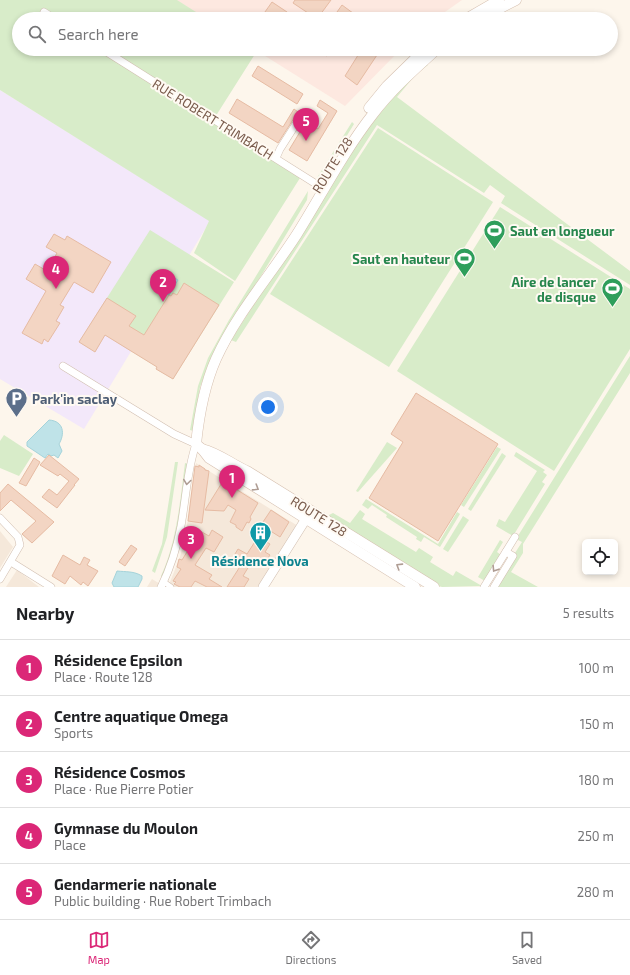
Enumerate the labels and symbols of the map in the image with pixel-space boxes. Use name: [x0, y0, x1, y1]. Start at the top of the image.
street label: RUE ROBERT TRIMBACH: [150, 75, 276, 163]
pin: 5: [293, 108, 319, 141]
street label: ROUTE 128: [308, 134, 356, 196]
sports icon: Saut en longueur: [481, 218, 507, 251]
place label: Saut en longueur: [510, 223, 615, 239]
sports icon: Saut en hauteur: [452, 246, 478, 279]
place label: Saut en hauteur: [352, 251, 450, 267]
pin: 4: [43, 256, 69, 289]
pin: 2: [150, 269, 176, 302]
place label: Aire de lancer de disque: [512, 274, 596, 305]
sports icon: Aire de lancer de disque: [599, 276, 625, 309]
parking icon: Park'in saclay: [4, 386, 30, 419]
place label: Park'in saclay: [32, 391, 118, 407]
your location: [258, 397, 278, 417]
pin: 1: [219, 465, 245, 498]
one-way arrow: [183, 479, 192, 485]
one-way arrow: [252, 483, 259, 490]
street label: ROUTE 128: [288, 492, 350, 540]
building icon: Résidence Nova: [247, 520, 273, 553]
pin: 3: [178, 526, 204, 559]
place label: Résidence Nova: [211, 553, 309, 569]
one-way arrow: [396, 563, 403, 570]
one-way arrow: [492, 565, 499, 572]

